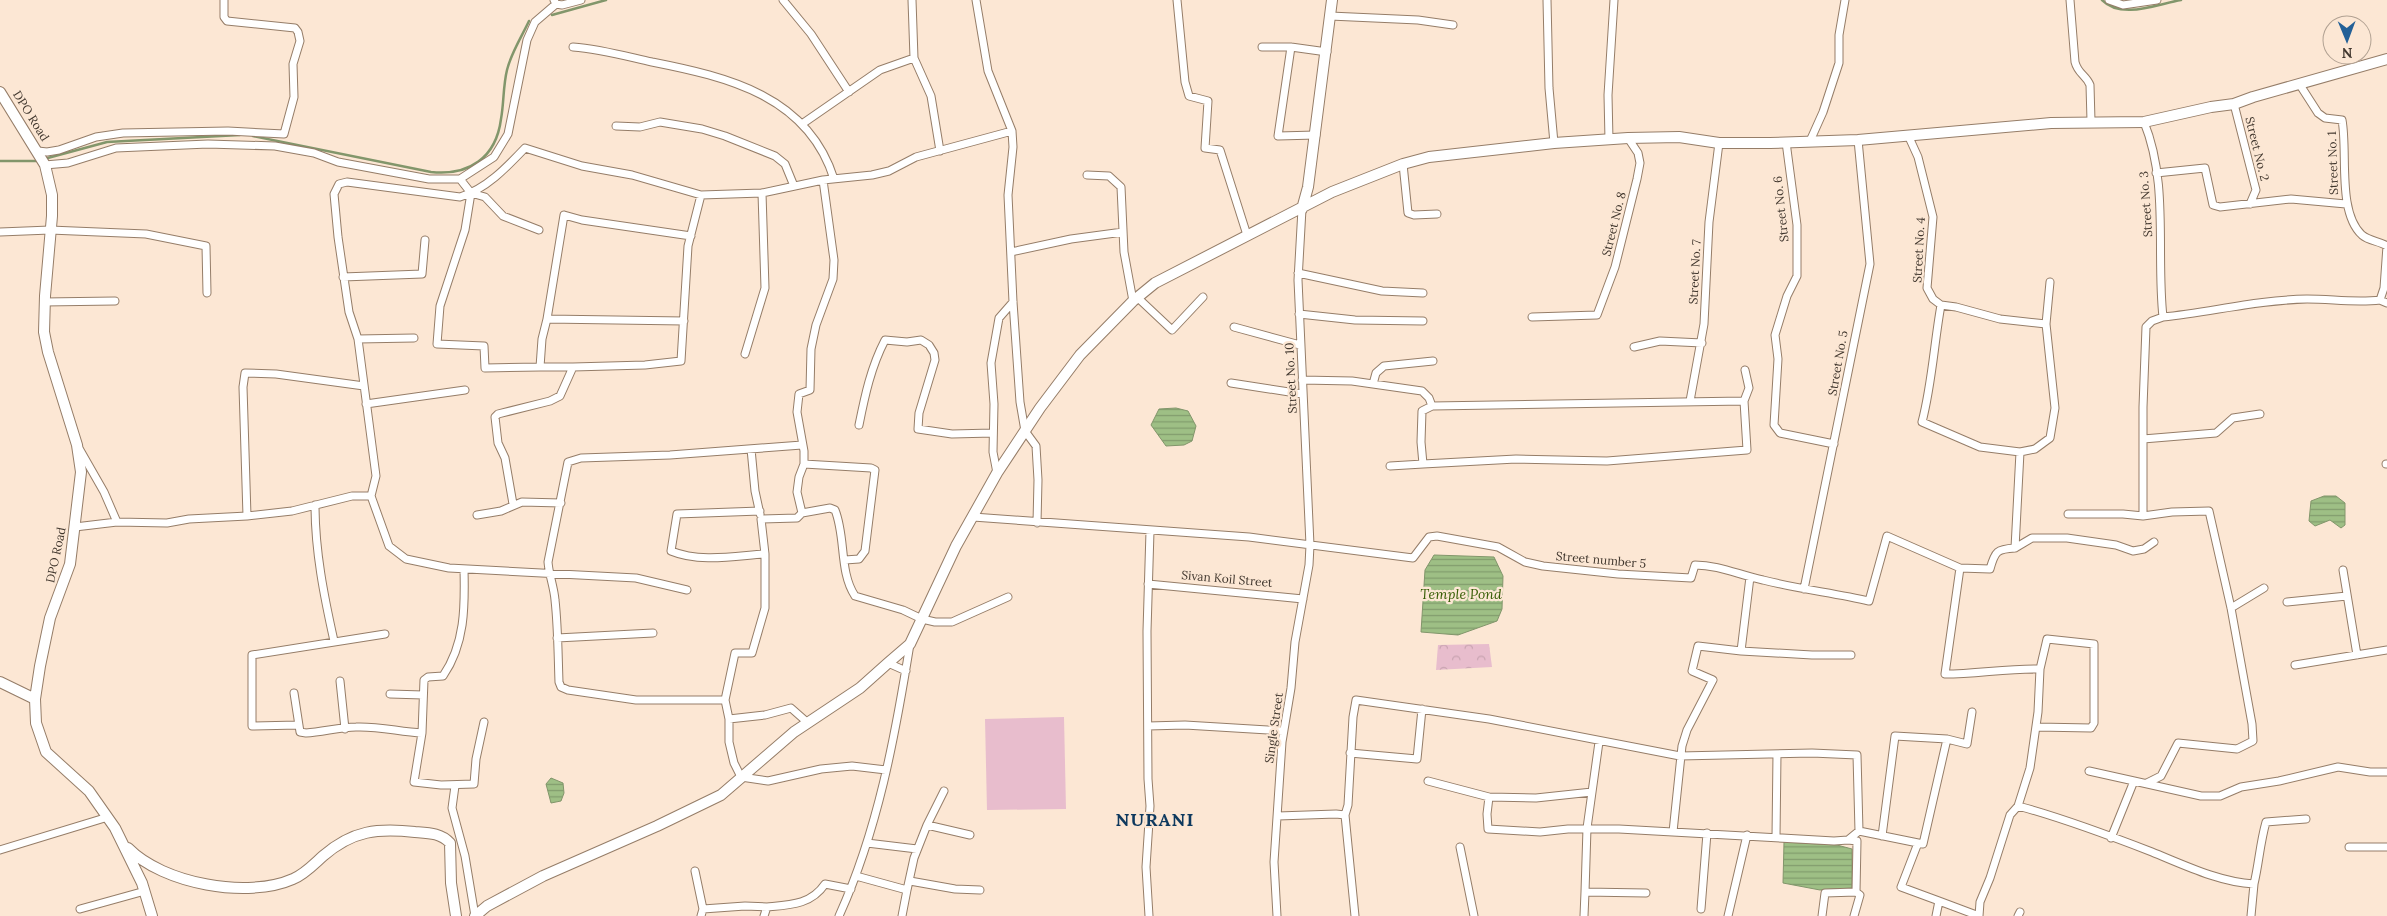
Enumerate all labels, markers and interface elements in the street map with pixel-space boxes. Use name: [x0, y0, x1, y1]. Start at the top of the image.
north arrow: [2322, 15, 2372, 65]
text: N: [2341, 44, 2353, 62]
street label: DPO Road: [10, 88, 53, 144]
street label: Street No. 2: [2242, 115, 2273, 183]
street label: Street No. 1: [2324, 131, 2341, 195]
street label: Street No. 3: [2136, 170, 2155, 237]
street label: Street No. 6: [1770, 175, 1791, 243]
street label: Street No. 8: [1598, 190, 1629, 258]
street label: Street No. 4: [1909, 216, 1928, 283]
street label: Street No. 7: [1685, 239, 1704, 305]
street label: Street No. 5: [1824, 329, 1851, 397]
street label: Street No. 10: [1281, 342, 1300, 414]
street label: DPO Road: [42, 526, 69, 584]
street label: Street number 5: [1555, 548, 1647, 571]
street label: Sivan Koil Street: [1181, 567, 1274, 590]
water label: Temple Pond: [1420, 585, 1502, 603]
street label: Single Street: [1261, 691, 1286, 764]
district label: NURANI: [1116, 808, 1194, 831]

